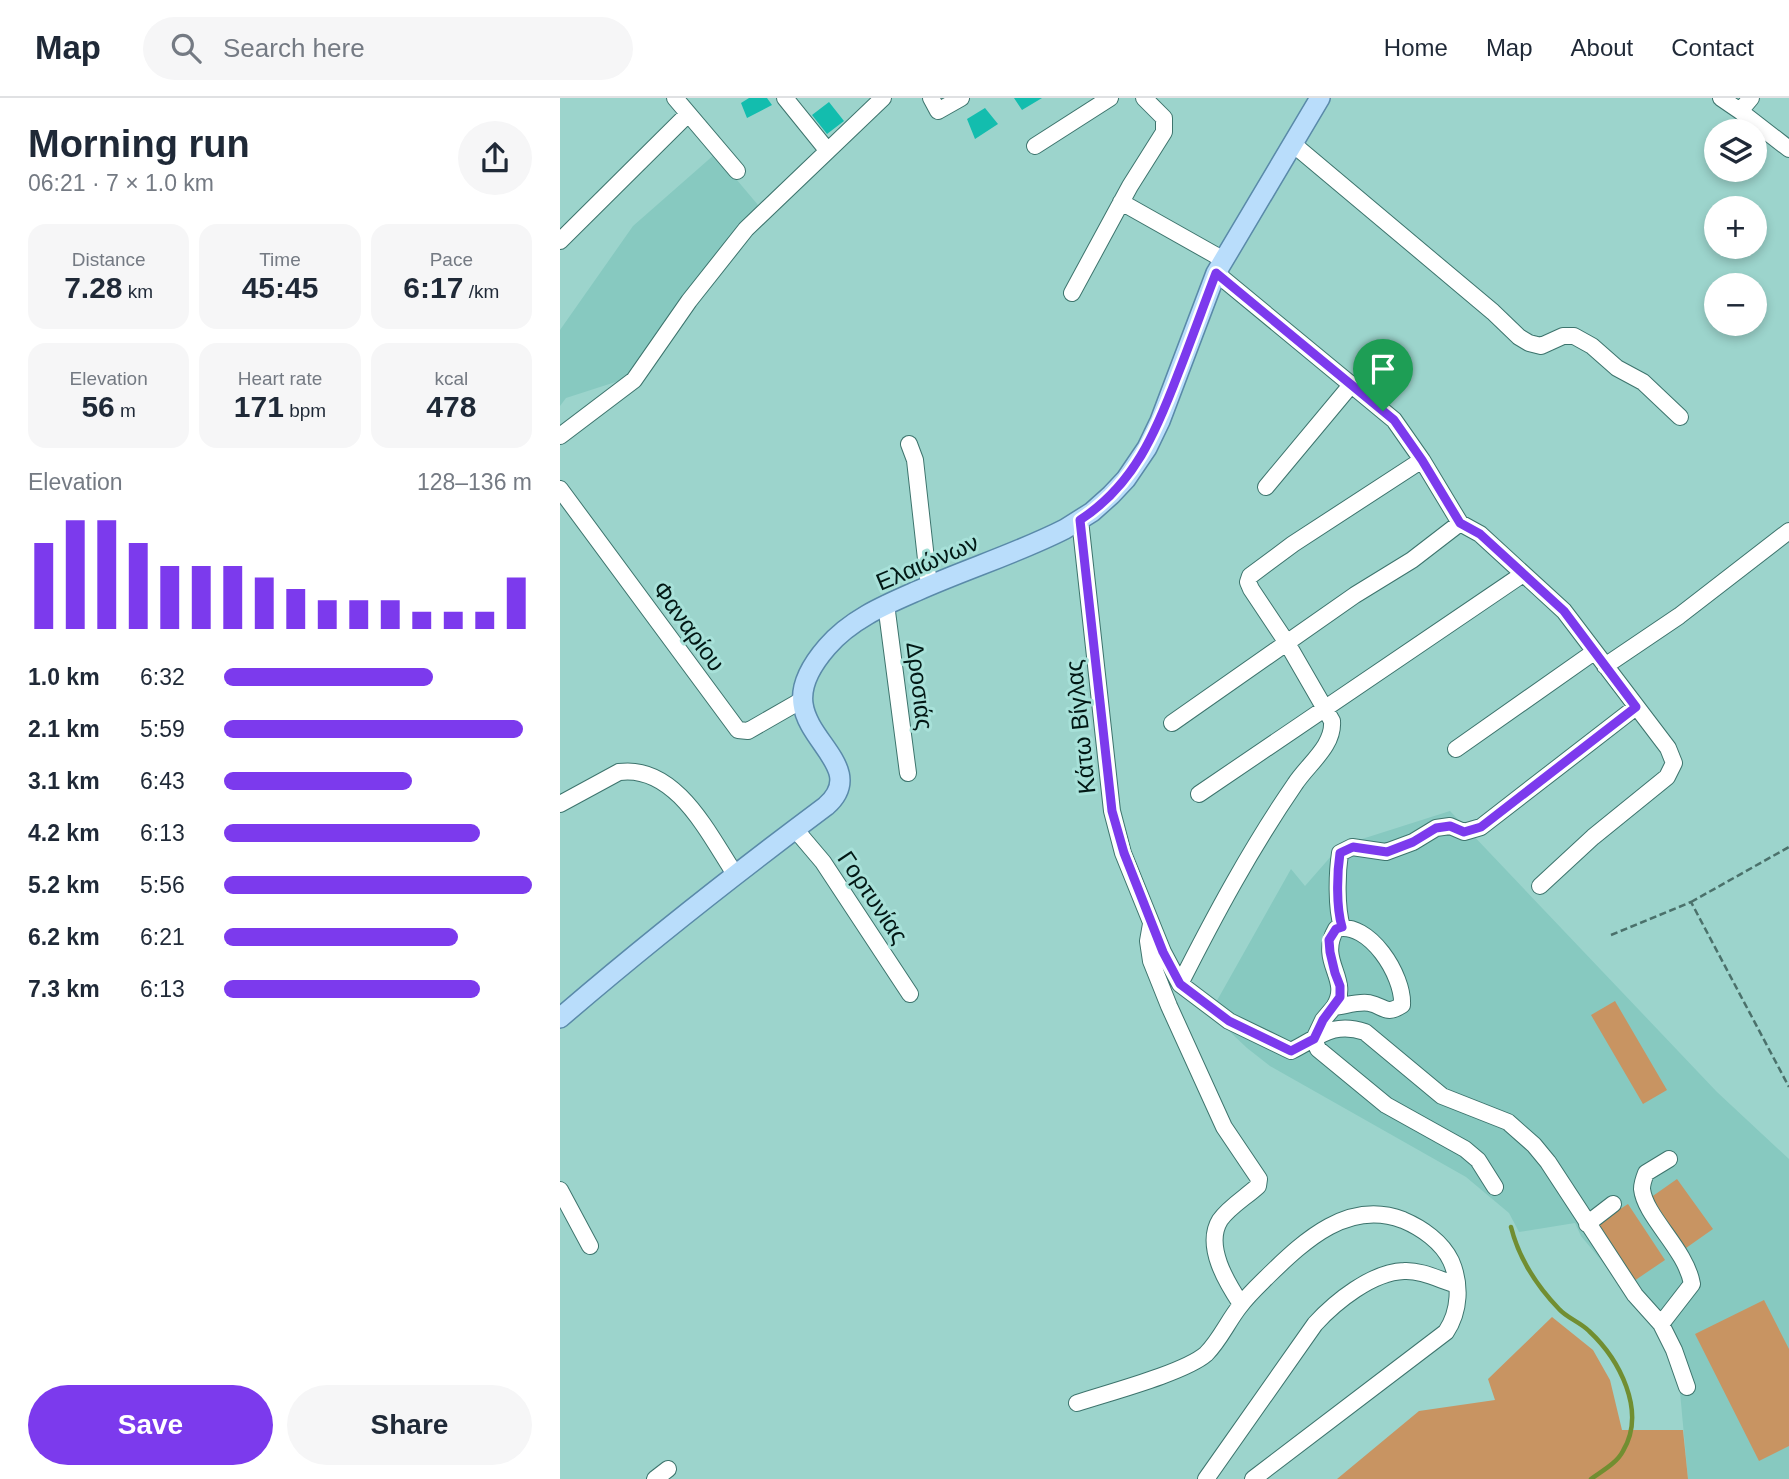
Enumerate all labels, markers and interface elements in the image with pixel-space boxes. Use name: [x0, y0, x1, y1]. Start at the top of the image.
search box: [143, 17, 633, 80]
text: Map: [35, 29, 101, 66]
icon: search: [167, 29, 205, 67]
text: Search here: [223, 33, 365, 63]
text: Home: [1384, 34, 1448, 61]
text: Map: [1486, 34, 1533, 61]
text: About: [1571, 34, 1633, 61]
text: Contact: [1671, 34, 1754, 61]
map controls: [1704, 119, 1767, 336]
button: layers: [1704, 119, 1767, 182]
button: share: [458, 121, 532, 195]
text: Morning run: [28, 123, 250, 165]
text: 06:21 · 7 × 1.0 km: [28, 170, 214, 196]
button: +: [1704, 196, 1767, 259]
text: Distance: [72, 249, 146, 270]
text: Time: [259, 249, 301, 270]
text: Pace: [430, 249, 473, 270]
text: 7.28: [64, 271, 123, 304]
text: 45:45: [242, 271, 318, 304]
text: 6:17: [403, 271, 463, 304]
button: −: [1704, 273, 1767, 336]
text: km: [123, 281, 153, 302]
text: /km: [463, 281, 499, 302]
pin: [1353, 339, 1413, 411]
icon: arrive: [1364, 350, 1402, 388]
text: Elevation: [70, 368, 148, 389]
text: Heart rate: [238, 368, 322, 389]
text: kcal: [434, 368, 468, 389]
text: 56: [81, 390, 115, 423]
text: 171: [234, 390, 284, 423]
text: 478: [426, 390, 476, 423]
text: m: [115, 400, 136, 421]
text: bpm: [284, 400, 326, 421]
text: Elevation: [28, 469, 123, 495]
text: 128–136 m: [417, 469, 532, 495]
street label: Ελαιώνων: [872, 528, 982, 596]
street label: Φαναρίου: [647, 576, 731, 676]
street label: Δροσιάς: [901, 640, 939, 732]
street label: Κάτω Βίγλας: [1060, 659, 1100, 795]
text: 1.0 km: [28, 664, 100, 690]
text: 6:32: [140, 664, 185, 690]
text: 2.1 km: [28, 716, 100, 742]
text: 5:59: [140, 716, 185, 742]
text: 3.1 km: [28, 768, 100, 794]
text: 6:43: [140, 768, 185, 794]
text: 4.2 km: [28, 820, 100, 846]
text: 6:13: [140, 820, 185, 846]
street label: Γορτυνίας: [832, 846, 914, 948]
text: 5.2 km: [28, 872, 100, 898]
text: 5:56: [140, 872, 185, 898]
text: 6.2 km: [28, 924, 100, 950]
text: 6:21: [140, 924, 185, 950]
text: 7.3 km: [28, 976, 100, 1002]
text: 6:13: [140, 976, 185, 1002]
button: Save: [28, 1385, 273, 1465]
button: Share: [287, 1385, 532, 1465]

